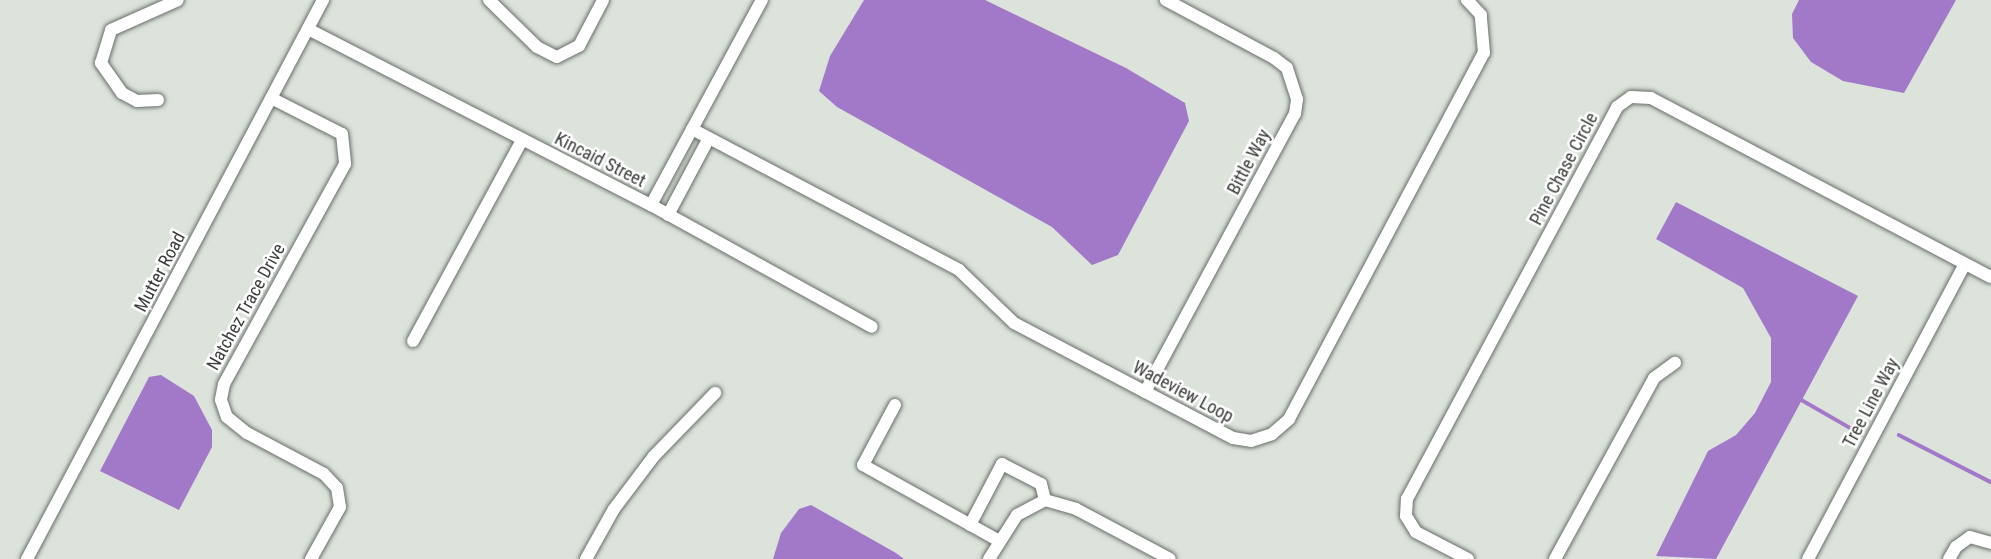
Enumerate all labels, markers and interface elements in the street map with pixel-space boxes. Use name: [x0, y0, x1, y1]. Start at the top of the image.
street label: Pine Chase Circle: [1525, 109, 1603, 229]
street label: Bittle Way: [1223, 126, 1275, 198]
street label: Kincaid Street: [551, 128, 649, 192]
street label: Mutter Road: [130, 228, 190, 316]
street label: Natchez Trace Drive: [202, 240, 290, 374]
street label: Tree Line Way: [1838, 354, 1904, 452]
street label: Wadeview Loop: [1129, 356, 1237, 428]

